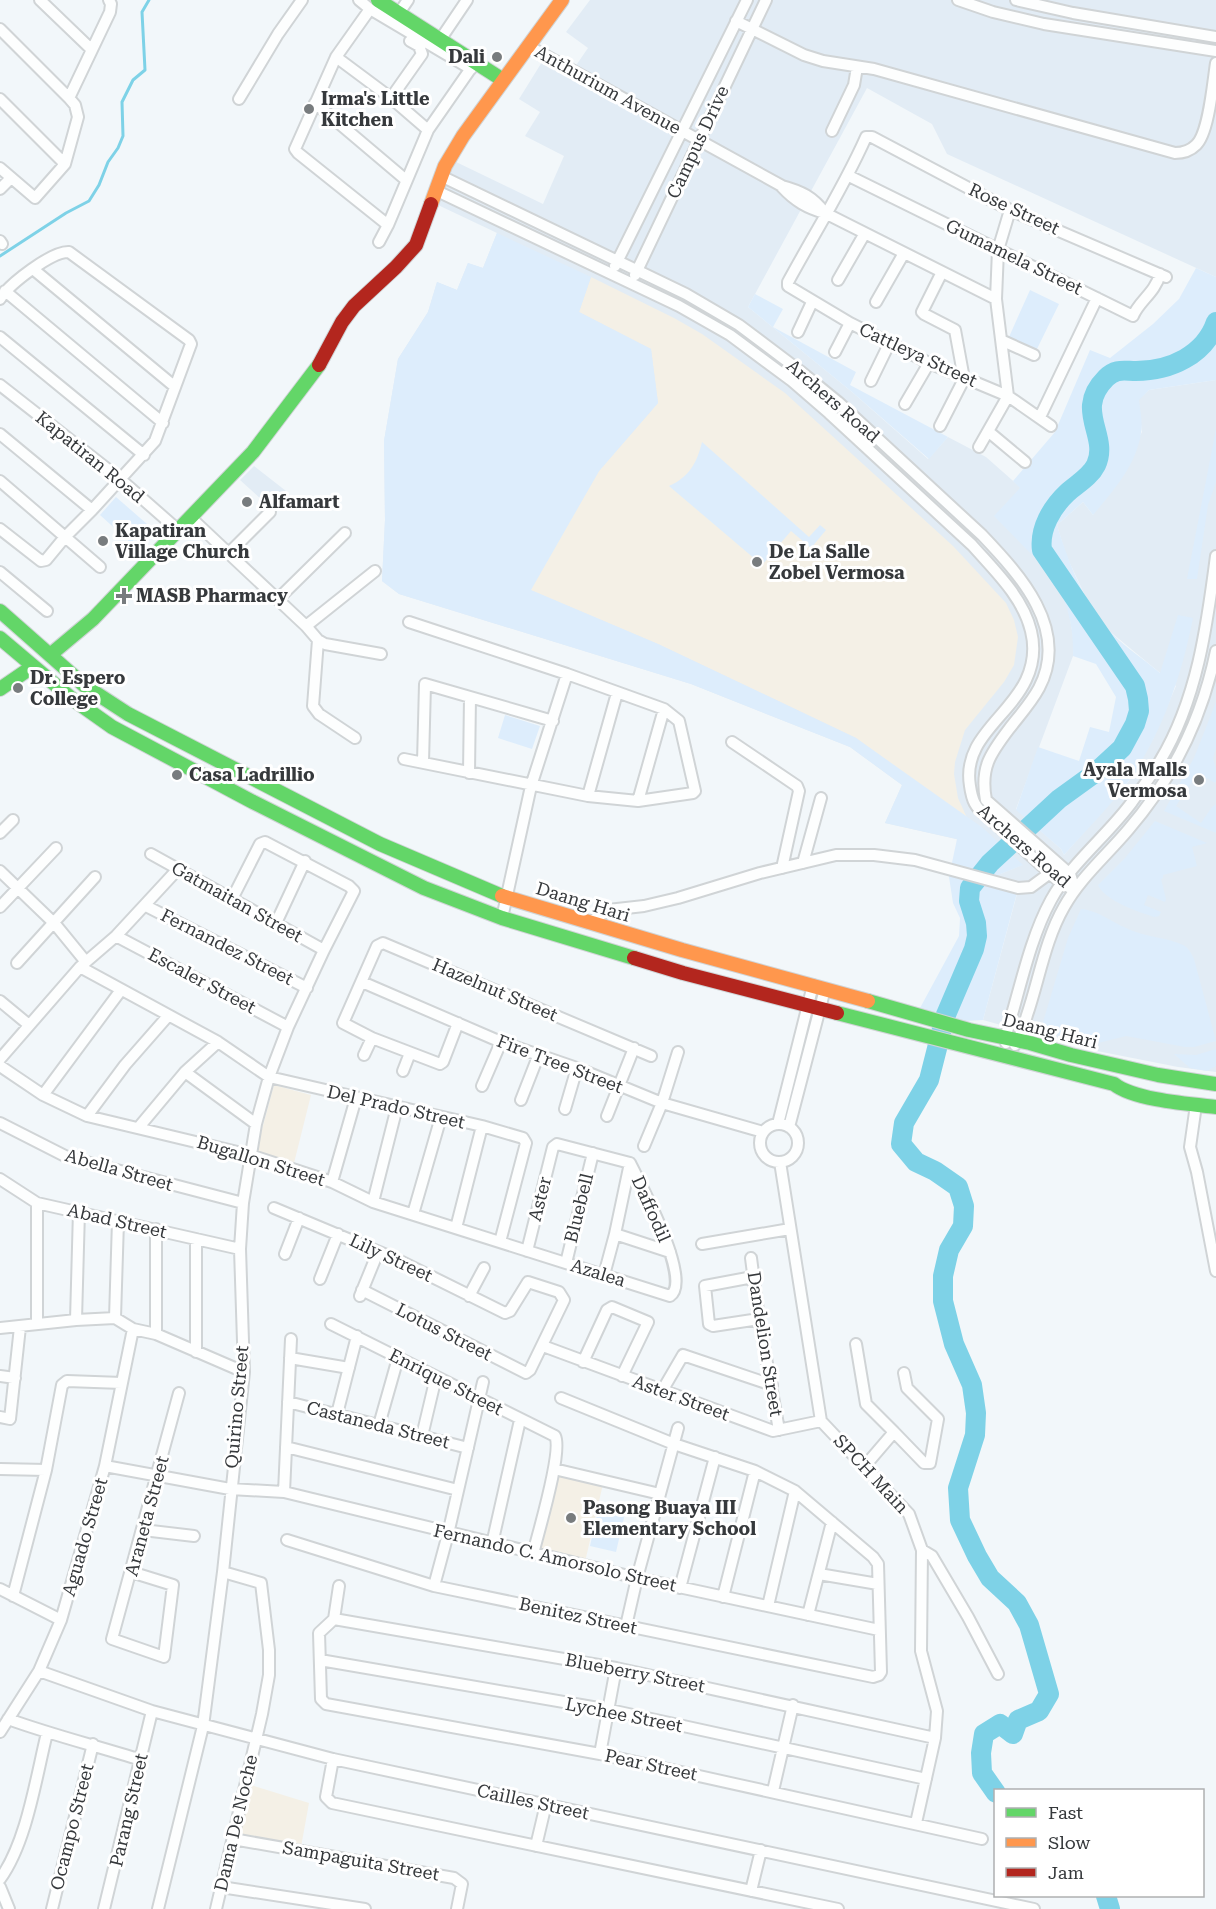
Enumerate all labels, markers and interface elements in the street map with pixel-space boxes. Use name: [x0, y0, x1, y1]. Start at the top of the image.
street label: Anthurium Avenue: [532, 41, 685, 138]
place label: Dali: [448, 46, 485, 67]
marker: Dali: [490, 50, 504, 64]
street label: Campus Drive: [662, 82, 733, 202]
place label: Irma's Little Kitchen: [321, 88, 430, 130]
marker: Irma's Little Kitchen: [302, 102, 316, 116]
street label: Rose Street: [965, 178, 1063, 239]
street label: Gumamela Street: [942, 214, 1086, 299]
street label: Cattleya Street: [856, 318, 981, 391]
street label: Archers Road: [783, 355, 884, 447]
street label: Kapatiran Road: [32, 406, 149, 507]
place label: Alfamart: [259, 491, 340, 512]
marker: Alfamart: [240, 495, 254, 509]
place label: Kapatiran Village Church: [115, 520, 249, 562]
marker: Kapatiran Village Church: [96, 534, 110, 548]
place label: De La Salle Zobel Vermosa: [769, 541, 905, 583]
marker: De La Salle Zobel Vermosa: [750, 555, 764, 569]
place label: MASB Pharmacy: [136, 585, 288, 606]
marker: MASB Pharmacy: [117, 589, 131, 603]
place label: Dr. Espero College: [30, 667, 126, 709]
marker: Dr. Espero College: [11, 681, 25, 695]
place label: Ayala Malls Vermosa: [1083, 759, 1187, 801]
place label: Casa Ladrillio: [189, 764, 315, 785]
marker: Casa Ladrillio: [170, 768, 184, 782]
marker: Ayala Malls Vermosa: [1192, 773, 1206, 787]
street label: Archers Road: [974, 800, 1075, 892]
street label: Gatmaitan Street: [168, 857, 307, 946]
street label: Daang Hari: [534, 877, 633, 926]
street label: Fernandez Street: [157, 904, 297, 989]
street label: Escaler Street: [145, 943, 260, 1018]
street label: Hazelnut Street: [429, 954, 561, 1025]
street label: Daang Hari: [1000, 1009, 1100, 1053]
street label: Fire Tree Street: [494, 1030, 626, 1097]
street label: Del Prado Street: [325, 1080, 467, 1133]
street label: Bugallon Street: [195, 1131, 328, 1190]
street label: Abella Street: [63, 1144, 176, 1195]
street label: Bluebell: [560, 1170, 597, 1245]
street label: Daffodil: [628, 1172, 676, 1246]
street label: Aster: [524, 1174, 555, 1223]
street label: Abad Street: [65, 1199, 169, 1242]
street label: Lily Street: [346, 1229, 436, 1286]
street label: Azalea: [568, 1254, 628, 1291]
street label: Dandelion Street: [744, 1270, 787, 1418]
street label: Lotus Street: [393, 1298, 496, 1365]
street label: Quirino Street: [221, 1344, 252, 1469]
street label: Enrique Street: [386, 1344, 507, 1419]
street label: Aster Street: [630, 1370, 733, 1425]
street label: Castaneda Street: [304, 1397, 452, 1453]
street label: SPCH Main: [830, 1430, 913, 1518]
street label: Araneta Street: [120, 1453, 173, 1578]
street label: Aguado Street: [58, 1475, 112, 1599]
place label: Pasong Buaya III Elementary School: [583, 1497, 756, 1539]
marker: Pasong Buaya III Elementary School: [564, 1511, 578, 1525]
street label: Fernando C. Amorsolo Street: [432, 1519, 679, 1596]
street label: Benitez Street: [517, 1593, 639, 1638]
street label: Blueberry Street: [563, 1649, 707, 1696]
street label: Lychee Street: [564, 1693, 685, 1736]
street label: Pear Street: [603, 1744, 700, 1785]
street label: Parang Street: [105, 1751, 152, 1869]
street label: Dama De Noche: [210, 1752, 261, 1893]
street label: Ocampo Street: [46, 1761, 97, 1892]
street label: Cailles Street: [475, 1779, 591, 1824]
legend: [994, 1789, 1204, 1897]
text: Fast: [1048, 1802, 1083, 1823]
text: Slow: [1048, 1832, 1090, 1853]
street label: Sampaguita Street: [281, 1836, 441, 1885]
text: Jam: [1048, 1862, 1084, 1883]

